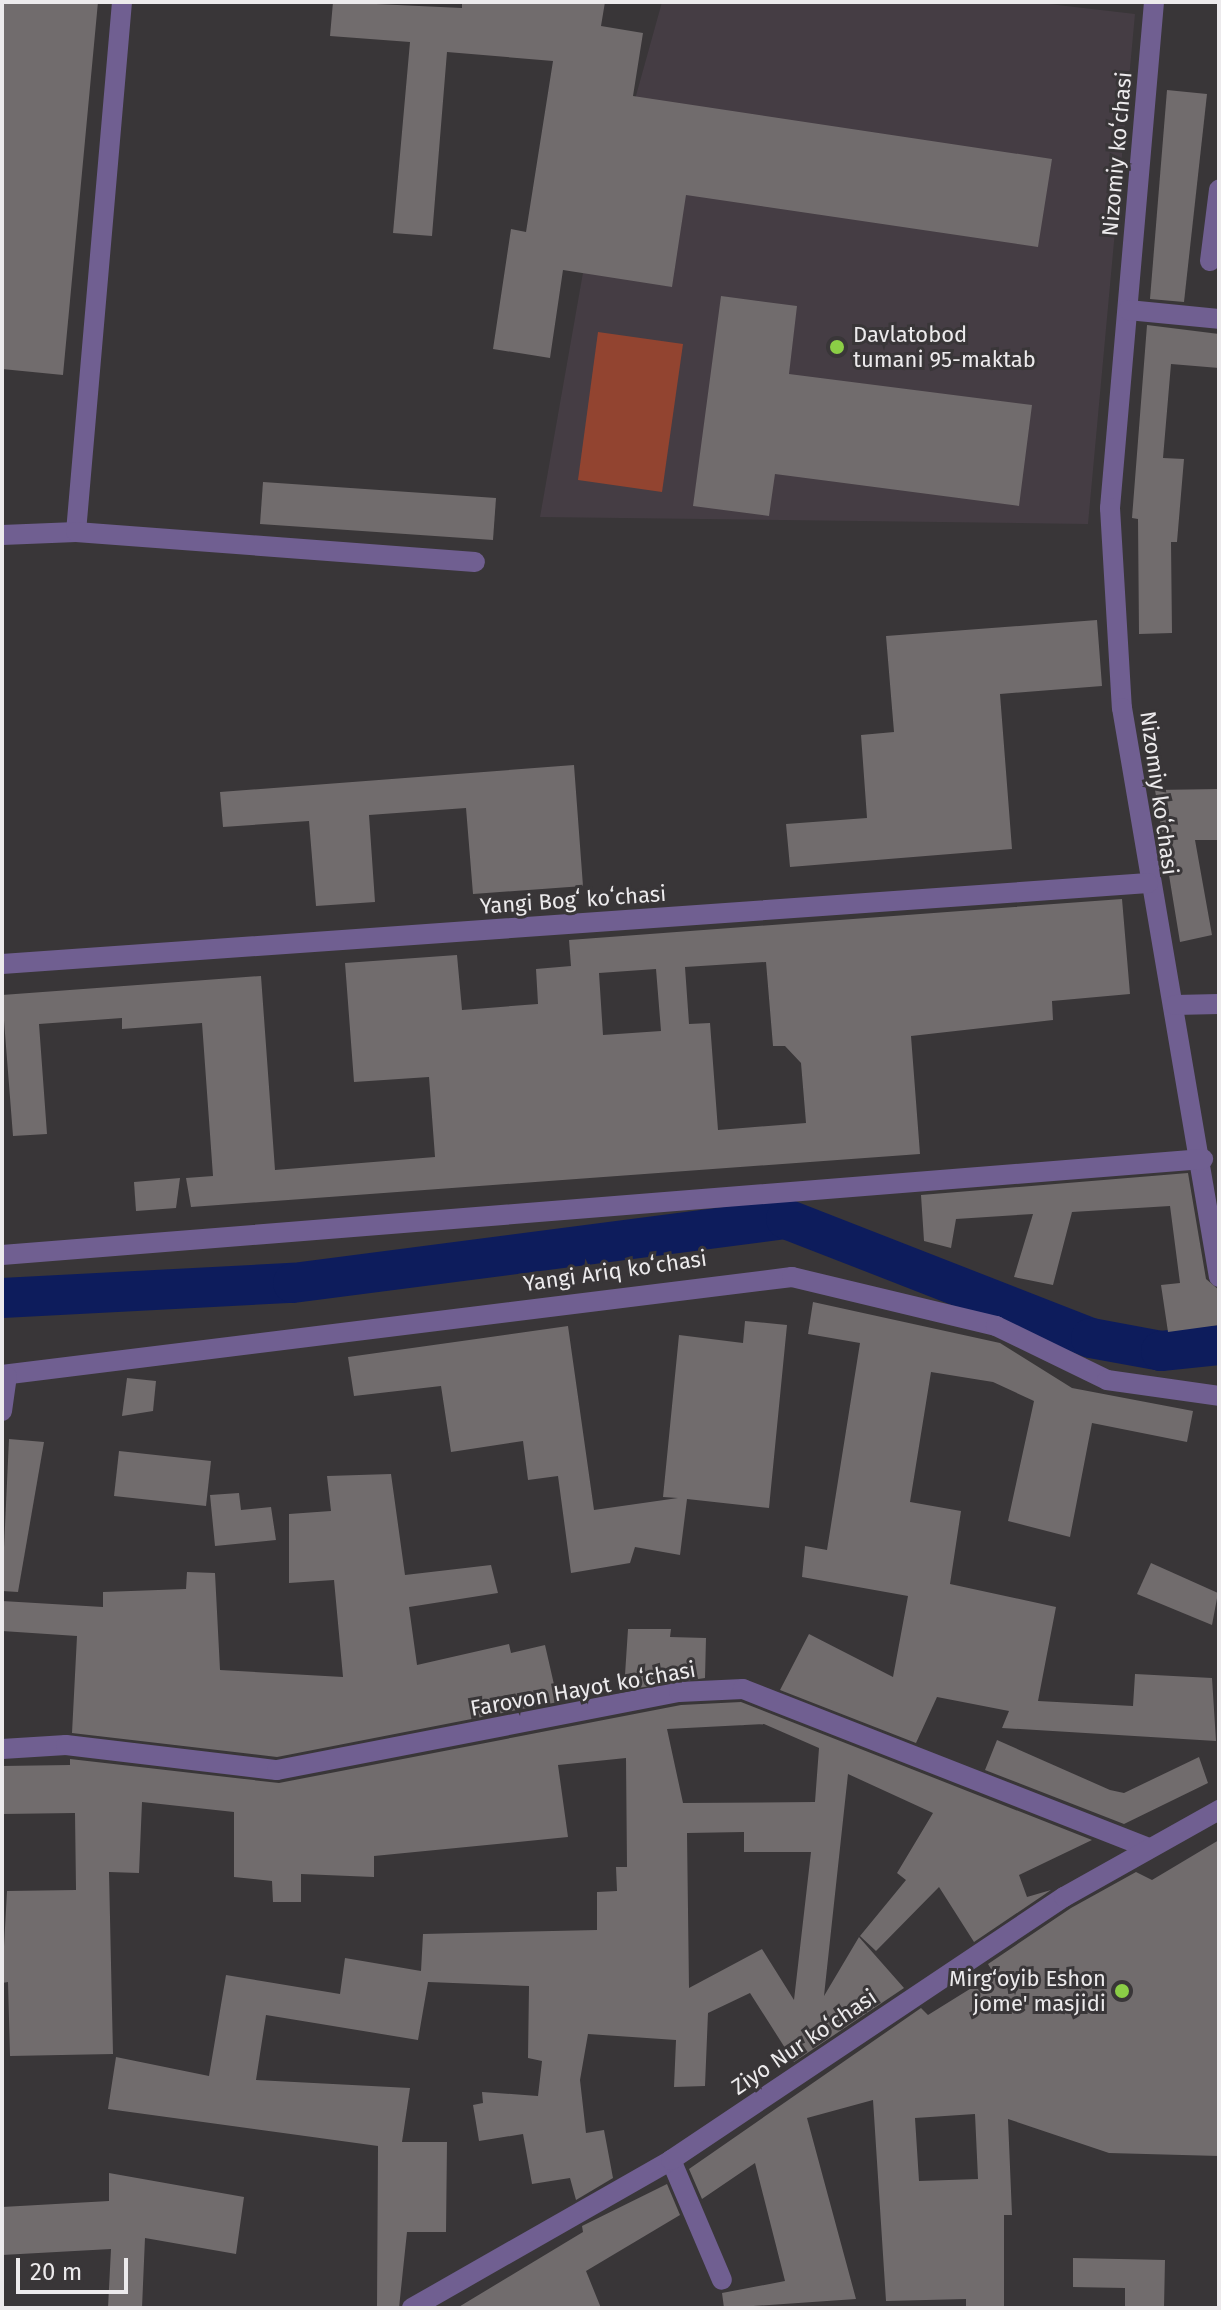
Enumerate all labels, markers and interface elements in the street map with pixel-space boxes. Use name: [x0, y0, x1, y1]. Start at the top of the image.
street label: Nizomiy koʻchasi: [1097, 71, 1137, 237]
place label: Davlatobod tumani 95-maktab: [853, 321, 1036, 372]
marker: Davlatobod tumani 95-maktab: [828, 338, 846, 356]
street label: Nizomiy koʻchasi: [1134, 709, 1184, 877]
street label: Yangi Bogʻ koʻchasi: [479, 880, 667, 920]
street label: Yangi Ariq koʻchasi: [522, 1245, 708, 1297]
street label: Farovon Hayot koʻchasi: [468, 1656, 698, 1722]
place label: Mirg‘oyib Eshon jome' masjidi: [949, 1965, 1106, 2016]
marker: Mirg‘oyib Eshon jome' masjidi: [1113, 1982, 1131, 2000]
street label: Ziyo Nur koʻchasi: [726, 1984, 882, 2100]
scale bar: [20, 2242, 132, 2292]
text: 20 m: [30, 2258, 82, 2286]

